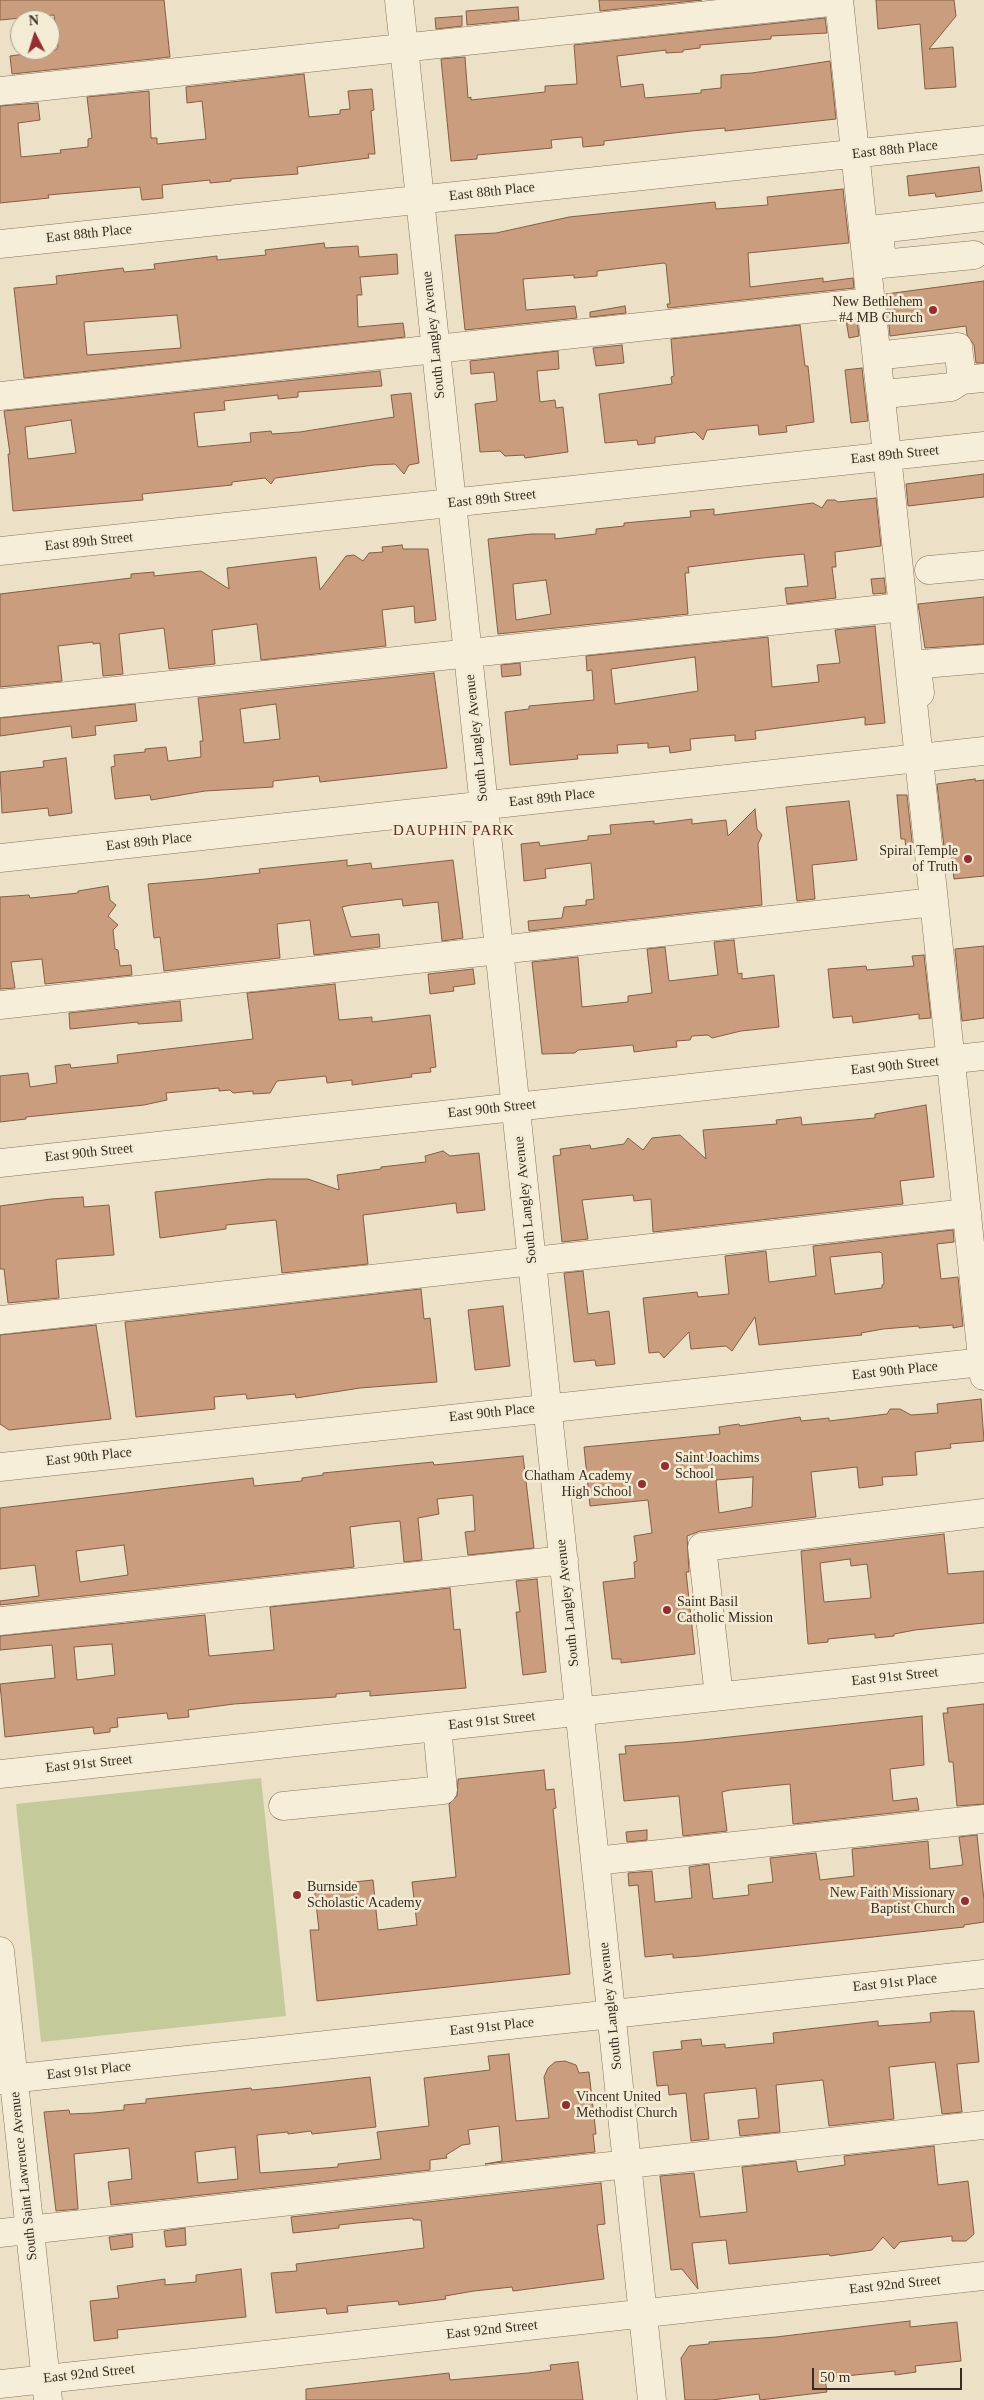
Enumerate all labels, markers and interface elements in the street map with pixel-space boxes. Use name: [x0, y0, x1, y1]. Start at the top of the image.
north arrow: [10, 10, 60, 60]
text: N: [28, 13, 39, 28]
street label: East 88th Place: [851, 137, 939, 163]
street label: East 88th Place: [448, 179, 536, 205]
street label: East 88th Place: [45, 221, 133, 247]
street label: South Langley Avenue: [419, 270, 449, 400]
place label: New Bethlehem #4 MB Church: [832, 294, 923, 326]
marker: New Bethlehem #4 MB Church: [927, 304, 939, 316]
street label: East 89th Street: [850, 442, 940, 468]
street label: East 89th Street: [447, 486, 537, 512]
street label: East 89th Street: [44, 529, 134, 555]
street label: South Langley Avenue: [462, 673, 492, 803]
street label: East 89th Place: [508, 785, 596, 811]
district label: DAUPHIN PARK: [392, 822, 516, 840]
street label: East 89th Place: [105, 829, 193, 855]
place label: Spiral Temple of Truth: [879, 843, 958, 876]
marker: Spiral Temple of Truth: [962, 853, 974, 865]
street label: East 90th Street: [850, 1053, 940, 1079]
street label: East 90th Street: [447, 1096, 537, 1122]
street label: South Langley Avenue: [511, 1135, 541, 1265]
street label: East 90th Street: [44, 1140, 134, 1166]
street label: East 90th Place: [851, 1358, 939, 1384]
street label: East 90th Place: [448, 1400, 536, 1426]
street label: East 90th Place: [45, 1444, 133, 1470]
place label: Saint Joachims School: [675, 1450, 759, 1482]
marker: Saint Joachims School: [659, 1460, 671, 1472]
place label: Chatham Academy High School: [524, 1468, 632, 1500]
marker: Chatham Academy High School: [636, 1478, 648, 1490]
street label: South Langley Avenue: [553, 1538, 583, 1668]
place label: Saint Basil Catholic Mission: [677, 1594, 773, 1626]
marker: Saint Basil Catholic Mission: [661, 1604, 673, 1616]
street label: East 91st Street: [851, 1664, 939, 1690]
street label: East 91st Street: [448, 1708, 536, 1734]
street label: East 91st Street: [45, 1751, 133, 1777]
place label: Burnside Scholastic Academy: [307, 1879, 422, 1911]
place label: New Faith Missionary Baptist Church: [830, 1885, 955, 1918]
marker: Burnside Scholastic Academy: [291, 1889, 303, 1901]
marker: New Faith Missionary Baptist Church: [959, 1895, 971, 1907]
street label: South Langley Avenue: [596, 1941, 626, 2071]
street label: East 91st Place: [852, 1970, 938, 1996]
street label: East 91st Place: [449, 2014, 535, 2040]
street label: East 91st Place: [46, 2058, 132, 2084]
place label: Vincent United Methodist Church: [576, 2089, 677, 2122]
street label: South Saint Lawrence Avenue: [7, 2091, 41, 2261]
marker: Vincent United Methodist Church: [560, 2099, 572, 2111]
street label: East 92nd Street: [848, 2272, 942, 2298]
street label: East 92nd Street: [445, 2317, 539, 2343]
scale bar: [814, 2358, 964, 2390]
street label: East 92nd Street: [42, 2361, 136, 2387]
text: 50 m: [820, 2369, 850, 2385]

